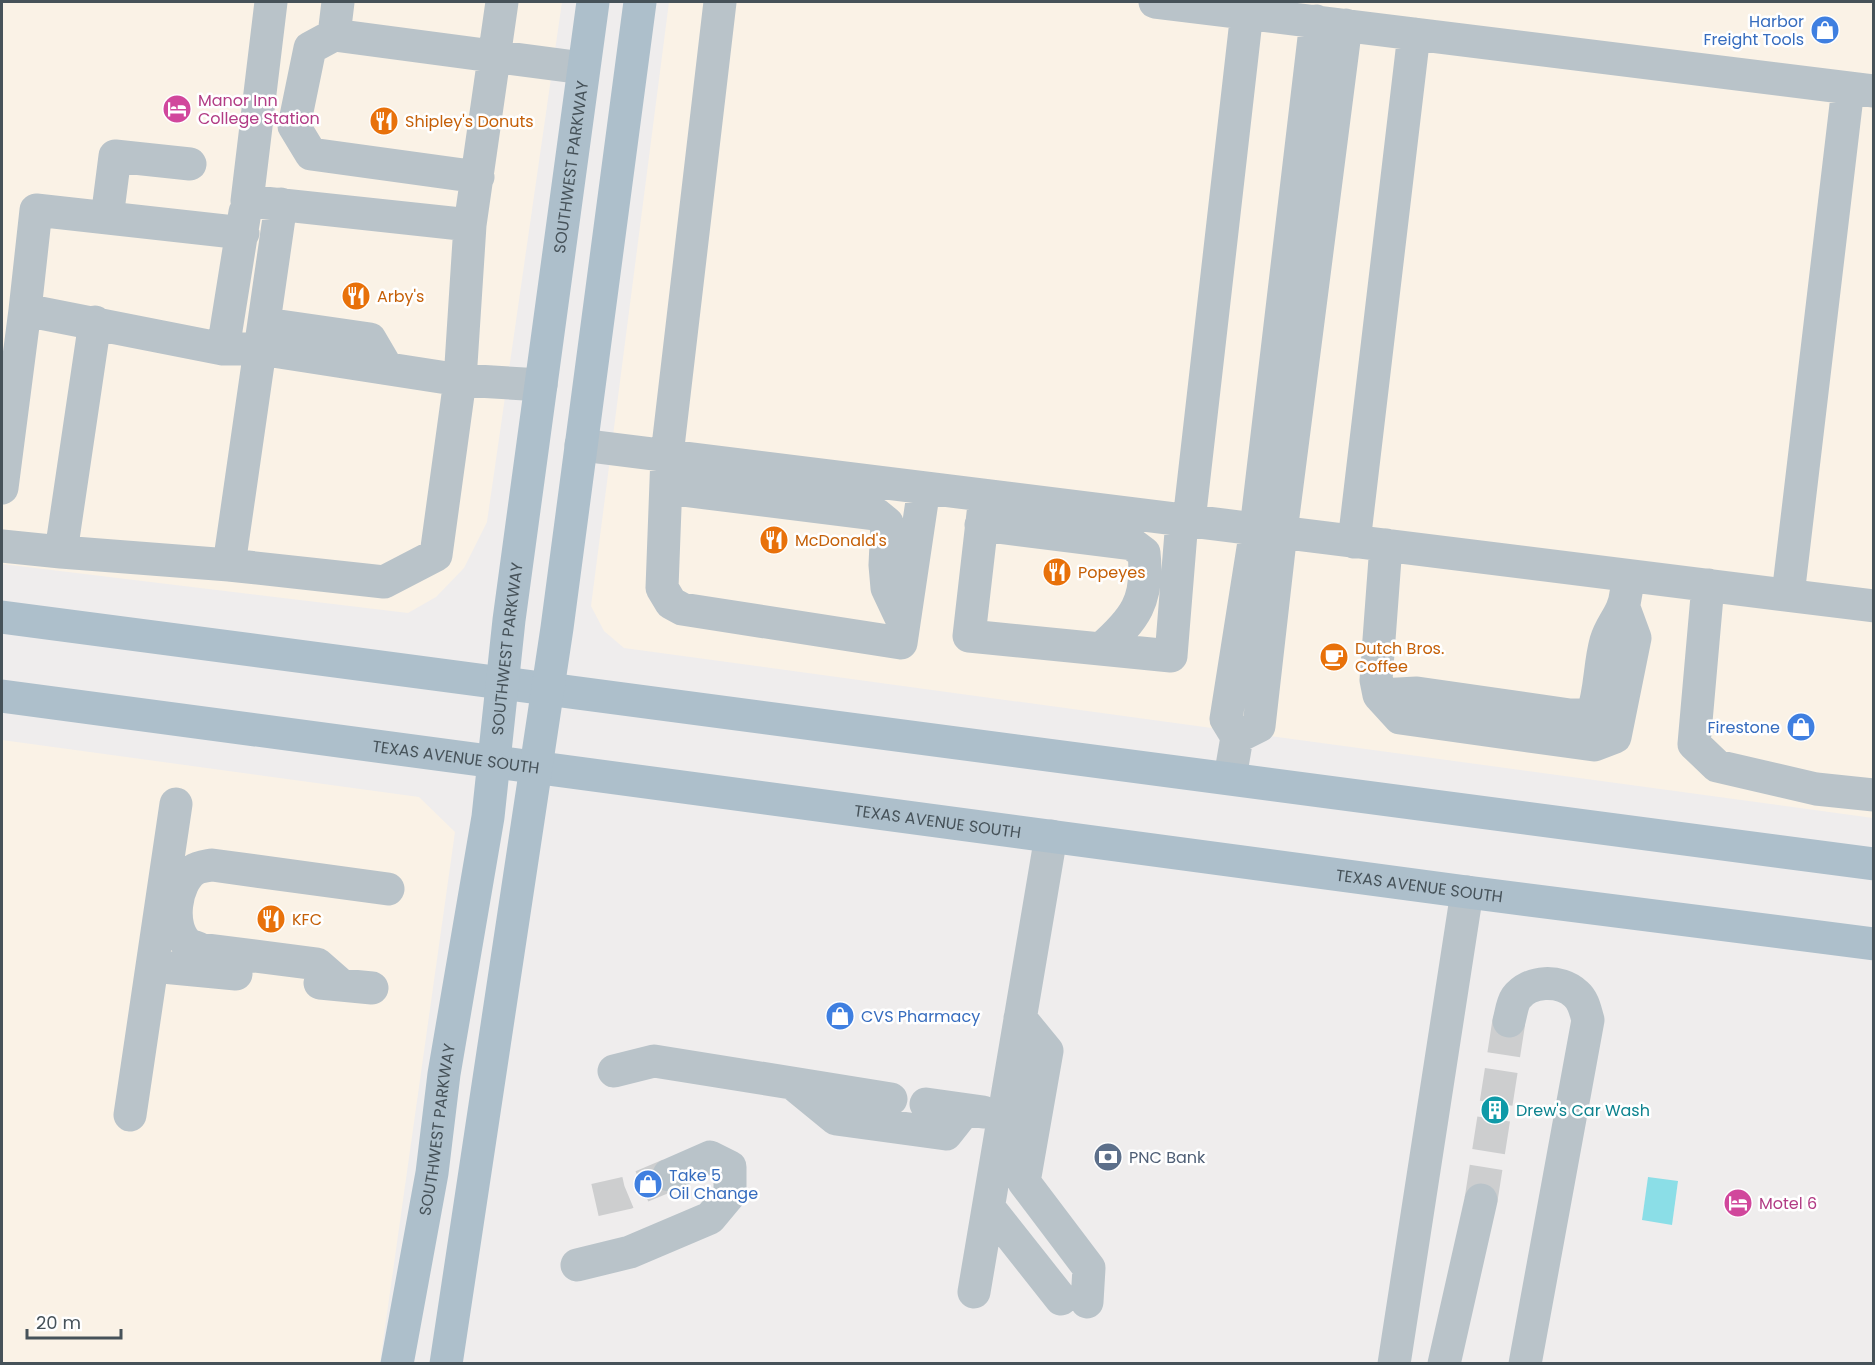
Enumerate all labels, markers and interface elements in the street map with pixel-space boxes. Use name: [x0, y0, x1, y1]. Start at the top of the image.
place label: Harbor Freight Tools: [1704, 10, 1804, 51]
shop icon: Harbor Freight Tools: [1809, 14, 1841, 46]
street label: SOUTHWEST PARKWAY: [547, 79, 594, 255]
place label: Manor Inn College Station: [198, 89, 320, 130]
hotel icon: Manor Inn College Station: [161, 93, 193, 125]
restaurant icon: Shipley's Donuts: [368, 105, 400, 137]
place label: Shipley's Donuts: [405, 110, 534, 133]
restaurant icon: Arby's: [340, 280, 372, 312]
place label: Arby's: [377, 285, 424, 308]
restaurant icon: McDonald's: [758, 524, 790, 556]
place label: McDonald's: [795, 529, 887, 552]
restaurant icon: Popeyes: [1041, 556, 1073, 588]
street label: SOUTHWEST PARKWAY: [485, 560, 528, 736]
place label: Popeyes: [1078, 561, 1146, 584]
place label: Dutch Bros. Coffee: [1355, 637, 1444, 678]
cafe icon: Dutch Bros. Coffee: [1318, 641, 1350, 673]
shop icon: Firestone: [1785, 711, 1817, 743]
place label: Firestone: [1708, 716, 1780, 739]
street label: TEXAS AVENUE SOUTH: [371, 734, 541, 779]
street label: TEXAS AVENUE SOUTH: [853, 799, 1023, 844]
street label: TEXAS AVENUE SOUTH: [1334, 863, 1504, 908]
restaurant icon: KFC: [255, 903, 287, 935]
place label: KFC: [292, 908, 322, 931]
shop icon: CVS Pharmacy: [824, 1000, 856, 1032]
place label: CVS Pharmacy: [861, 1005, 980, 1028]
street label: SOUTHWEST PARKWAY: [413, 1041, 461, 1217]
building icon: Drew's Car Wash: [1479, 1094, 1511, 1126]
place label: Drew's Car Wash: [1516, 1099, 1650, 1122]
bank icon: PNC Bank: [1092, 1141, 1124, 1173]
place label: PNC Bank: [1129, 1146, 1206, 1169]
place label: Take 5 Oil Change: [669, 1164, 758, 1205]
shop icon: Take 5 Oil Change: [632, 1168, 664, 1200]
hotel icon: Motel 6: [1722, 1187, 1754, 1219]
place label: Motel 6: [1759, 1192, 1817, 1215]
scale bar: [27, 1302, 122, 1340]
text: 20 m: [36, 1310, 81, 1335]

